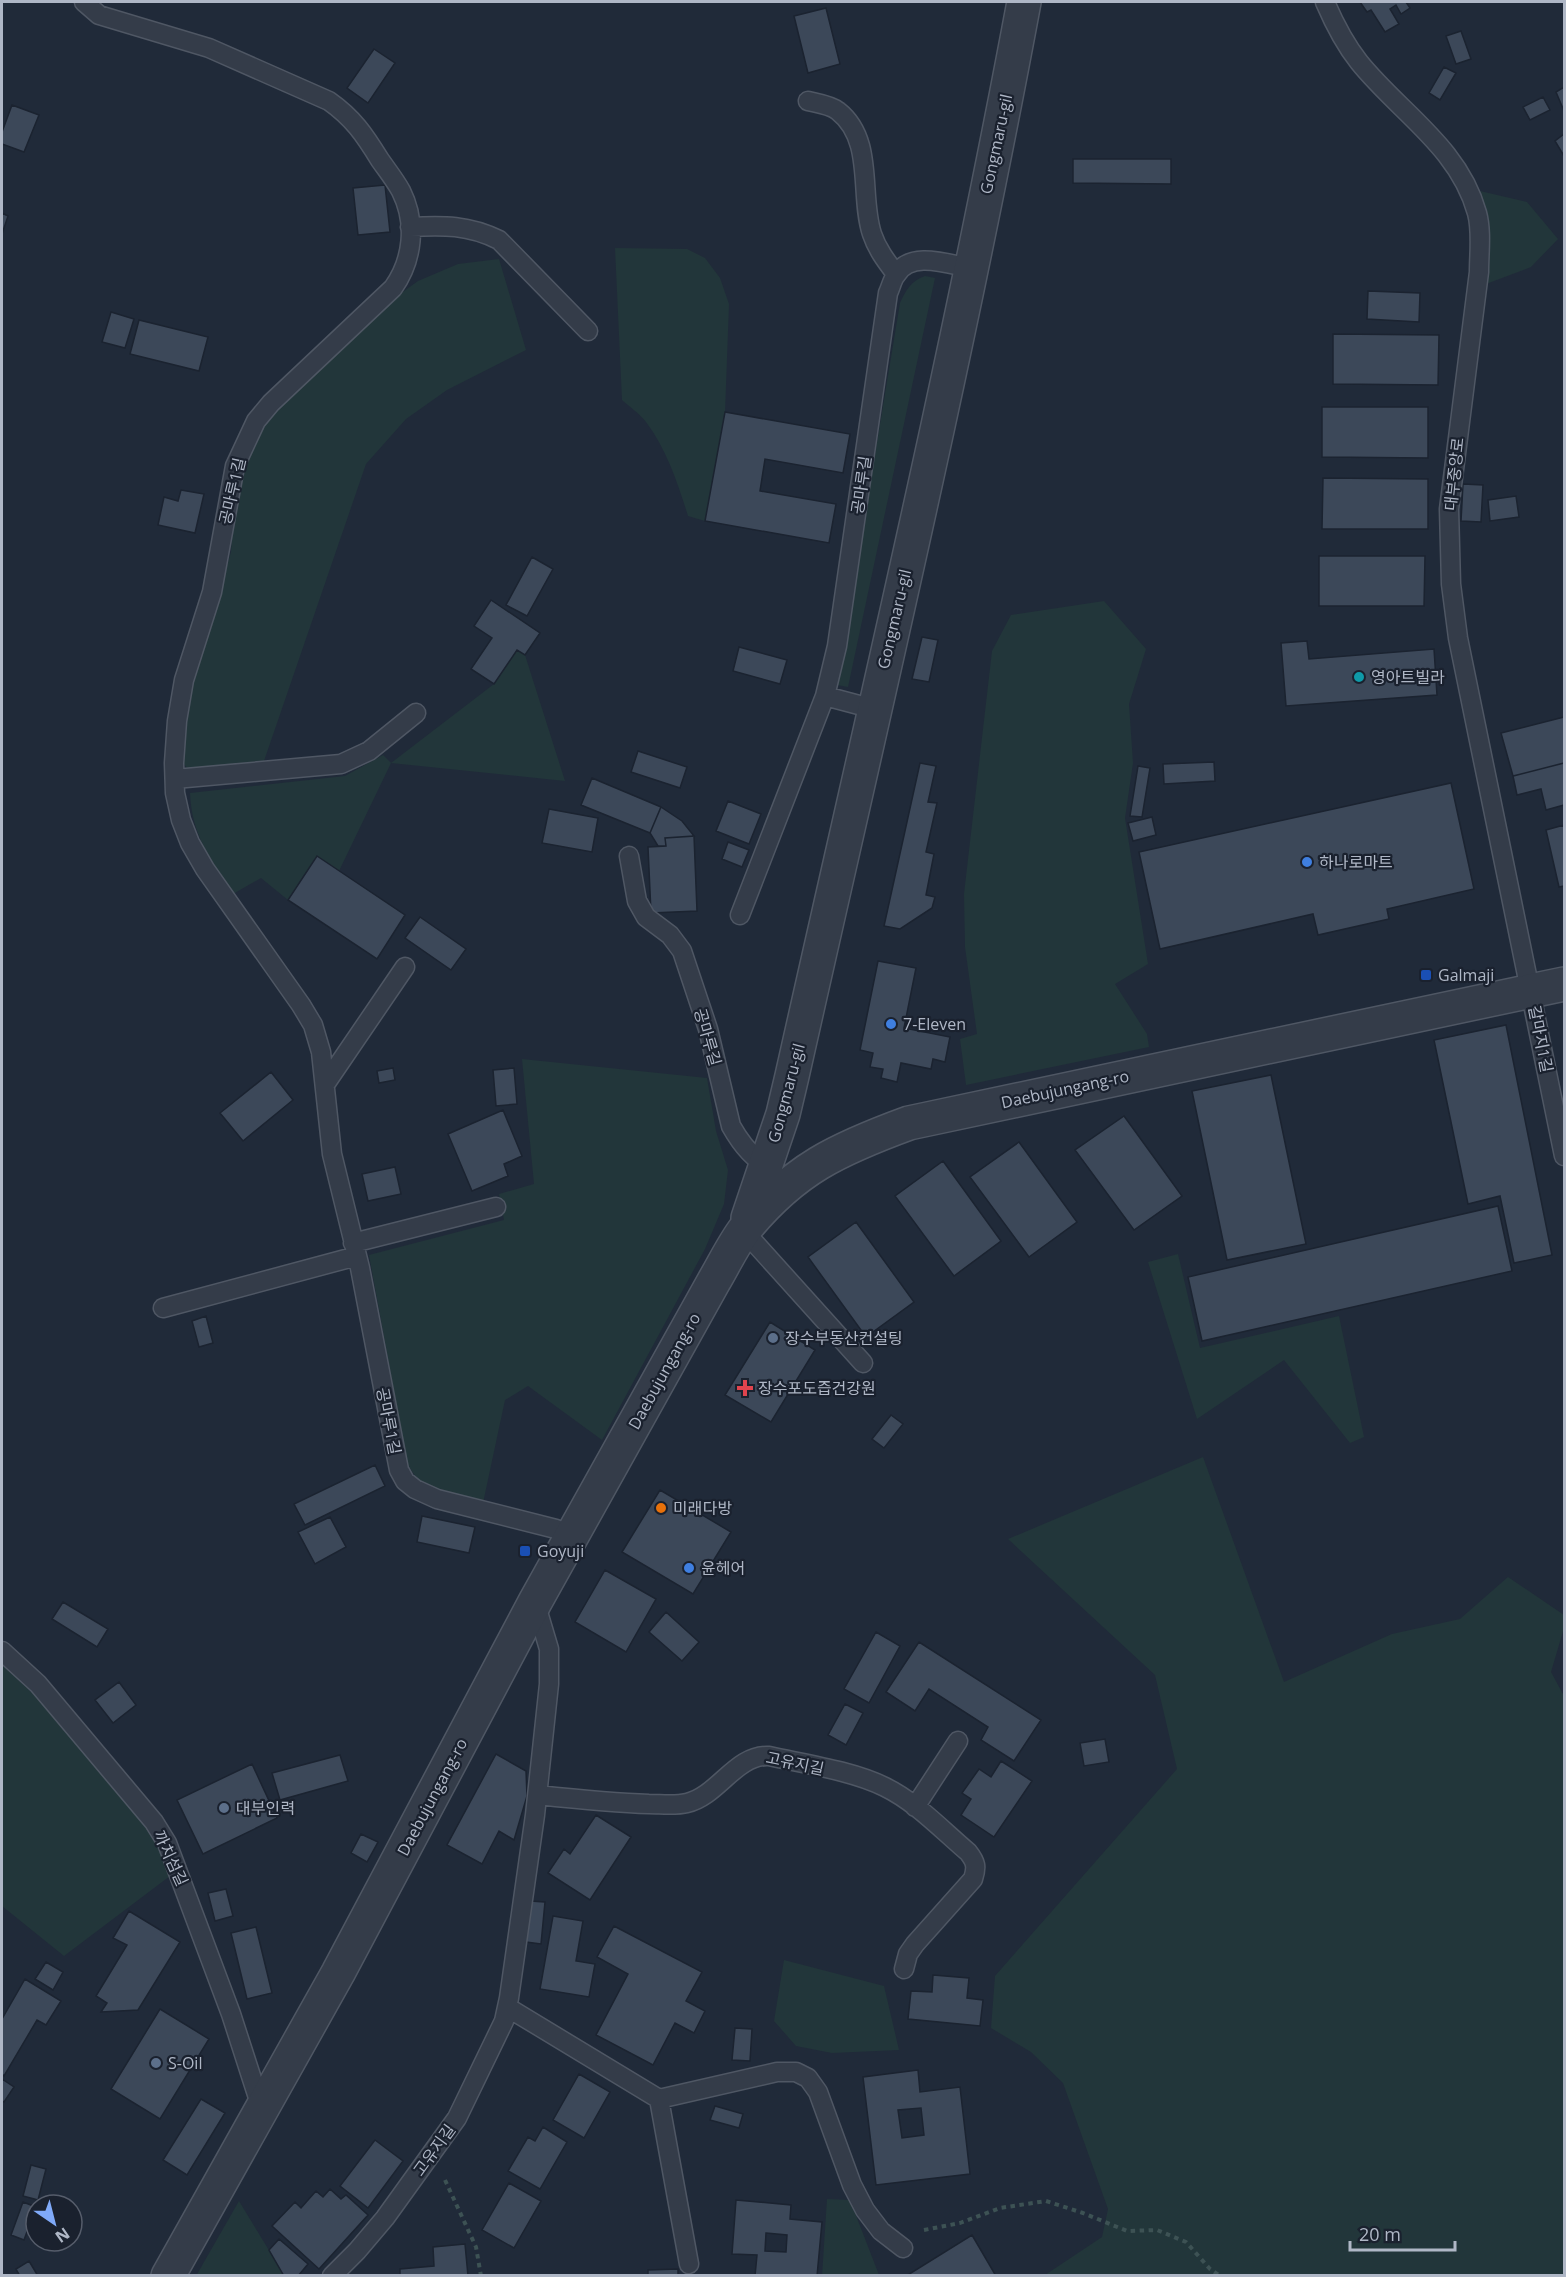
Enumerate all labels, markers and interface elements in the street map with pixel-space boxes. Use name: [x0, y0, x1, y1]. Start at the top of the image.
street label: Gongmaru-gil: [975, 92, 1017, 196]
street label: 대부중앙로: [1439, 436, 1469, 512]
street label: 공마루길: [846, 454, 876, 516]
street label: 공마루1길: [214, 455, 250, 527]
street label: Gongmaru-gil: [872, 567, 916, 671]
place label: 영아트빌라: [1371, 666, 1445, 688]
marker: 영아트빌라: [1352, 670, 1366, 684]
place label: 하나로마트: [1319, 851, 1393, 873]
marker: 하나로마트: [1300, 855, 1314, 869]
place label: Galmaji: [1438, 964, 1494, 986]
marker: Galmaji: [1419, 968, 1433, 982]
street label: 갈마지1길: [1524, 1004, 1558, 1074]
street label: 공마루길: [689, 1006, 727, 1068]
place label: 7-Eleven: [903, 1013, 966, 1035]
marker: 7-Eleven: [884, 1017, 898, 1031]
street label: Gongmaru-gil: [762, 1041, 810, 1145]
street label: Daebujungang-ro: [999, 1065, 1131, 1113]
street label: Daebujungang-ro: [623, 1309, 705, 1433]
place label: 장수부동산컨설팅: [785, 1327, 903, 1349]
marker: 장수부동산컨설팅: [766, 1331, 780, 1345]
place label: 장수포도즙건강원: [758, 1377, 876, 1399]
marker: 장수포도즙건강원: [736, 1379, 754, 1397]
street label: 공마루1길: [372, 1386, 406, 1456]
place label: 미래다방: [673, 1497, 732, 1519]
marker: 미래다방: [654, 1501, 668, 1515]
place label: Goyuji: [537, 1540, 584, 1562]
marker: Goyuji: [518, 1544, 532, 1558]
place label: 윤헤어: [701, 1557, 745, 1579]
marker: 윤헤어: [682, 1561, 696, 1575]
street label: Daebujungang-ro: [392, 1734, 472, 1860]
street label: 고유지길: [764, 1746, 826, 1780]
place label: 대부인력: [236, 1797, 295, 1819]
marker: 대부인력: [217, 1801, 231, 1815]
street label: 까치섬길: [149, 1827, 193, 1889]
place label: S-Oil: [168, 2052, 202, 2074]
marker: S-Oil: [149, 2056, 163, 2070]
street label: 고유지길: [408, 2120, 460, 2180]
north arrow: [24, 2193, 84, 2253]
scale bar: [1350, 2214, 1455, 2252]
text: 20 m: [1359, 2222, 1401, 2246]
text: N: [51, 2223, 74, 2248]

